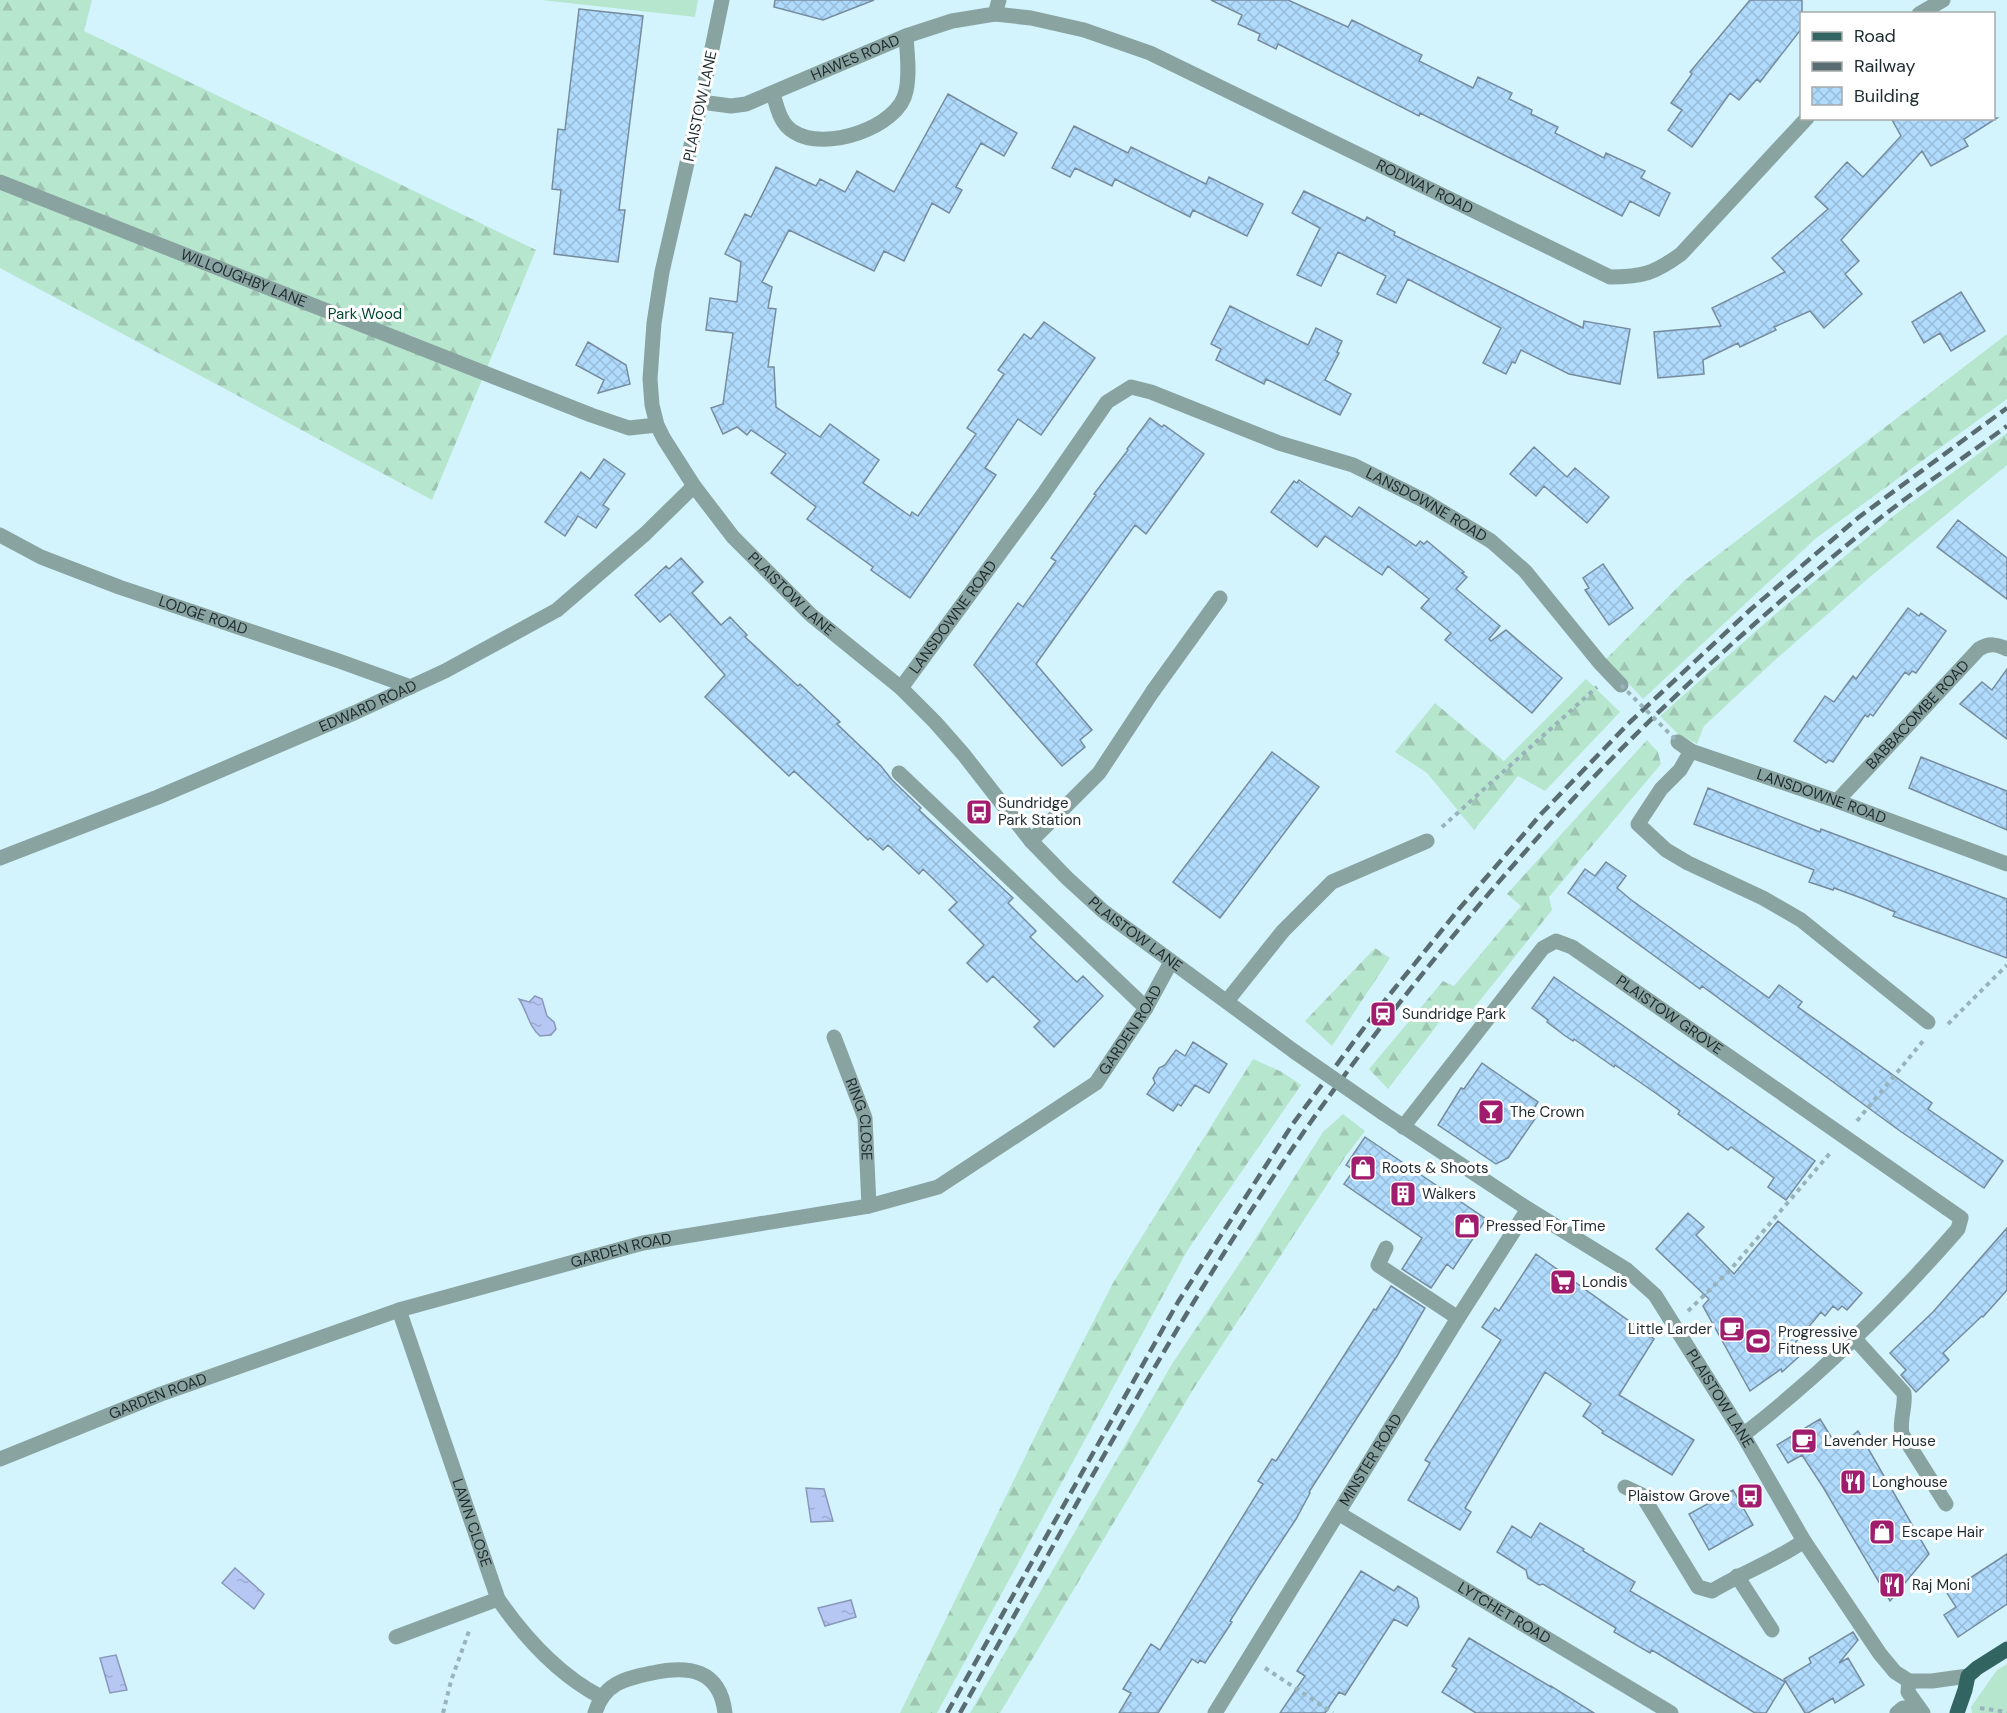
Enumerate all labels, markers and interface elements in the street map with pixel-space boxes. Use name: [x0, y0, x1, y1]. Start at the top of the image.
legend: [1800, 12, 1995, 120]
text: Road: [1854, 24, 1896, 48]
street label: HAWES ROAD: [808, 30, 903, 85]
street label: PLAISTOW LANE: [678, 49, 722, 163]
text: Railway: [1854, 54, 1916, 78]
text: Building: [1854, 84, 1919, 108]
street label: RODWAY ROAD: [1373, 155, 1477, 219]
street label: WILLOUGHBY LANE: [178, 244, 310, 312]
park label: Park Wood: [328, 304, 402, 324]
street label: LANSDOWNE ROAD: [1362, 463, 1491, 546]
street label: PLAISTOW LANE: [744, 548, 839, 640]
street label: LANSDOWNE ROAD: [905, 556, 1001, 678]
street label: LODGE ROAD: [156, 591, 250, 640]
street label: BABBACOMBE ROAD: [1862, 656, 1974, 774]
street label: EDWARD ROAD: [316, 675, 420, 737]
street label: LANSDOWNE ROAD: [1754, 764, 1889, 828]
place label: Sundridge Park Station: [998, 793, 1081, 830]
bus stop icon: Sundridge Park Station: [964, 797, 994, 827]
street label: PLAISTOW LANE: [1084, 892, 1186, 976]
street label: PLAISTOW GROVE: [1612, 971, 1727, 1059]
street label: GARDEN ROAD: [1094, 981, 1167, 1079]
station icon: Sundridge Park: [1368, 999, 1398, 1029]
place label: Sundridge Park: [1402, 1004, 1507, 1024]
street label: RING CLOSE: [841, 1075, 877, 1161]
bar icon: The Crown: [1476, 1097, 1506, 1127]
place label: The Crown: [1510, 1102, 1584, 1122]
shop icon: Roots & Shoots: [1348, 1153, 1378, 1183]
place label: Roots & Shoots: [1382, 1158, 1489, 1178]
building icon: Walkers: [1388, 1179, 1418, 1209]
place label: Walkers: [1422, 1184, 1476, 1204]
shop icon: Pressed For Time: [1452, 1211, 1482, 1241]
place label: Pressed For Time: [1486, 1216, 1606, 1236]
street label: GARDEN ROAD: [568, 1228, 673, 1272]
supermarket icon: Londis: [1548, 1267, 1578, 1297]
place label: Londis: [1582, 1272, 1628, 1292]
cafe icon: Little Larder: [1717, 1314, 1747, 1344]
place label: Little Larder: [1628, 1319, 1712, 1339]
place label: Progressive Fitness UK: [1778, 1322, 1857, 1359]
sports icon: Progressive Fitness UK: [1743, 1326, 1773, 1356]
street label: PLAISTOW LANE: [1682, 1345, 1758, 1452]
street label: GARDEN ROAD: [106, 1369, 210, 1424]
street label: MINSTER ROAD: [1335, 1410, 1407, 1510]
cafe icon: Lavender House: [1789, 1426, 1819, 1456]
place label: Lavender House: [1824, 1431, 1936, 1451]
restaurant icon: Longhouse: [1838, 1467, 1868, 1497]
place label: Longhouse: [1872, 1472, 1948, 1492]
street label: LAWN CLOSE: [448, 1476, 496, 1570]
bus stop icon: Plaistow Grove: [1735, 1481, 1765, 1511]
place label: Plaistow Grove: [1628, 1486, 1730, 1506]
shop icon: Escape Hair: [1867, 1517, 1897, 1547]
place label: Escape Hair: [1902, 1522, 1985, 1542]
restaurant icon: Raj Moni: [1877, 1570, 1907, 1600]
place label: Raj Moni: [1912, 1575, 1970, 1595]
street label: LYTCHET ROAD: [1454, 1577, 1554, 1648]

